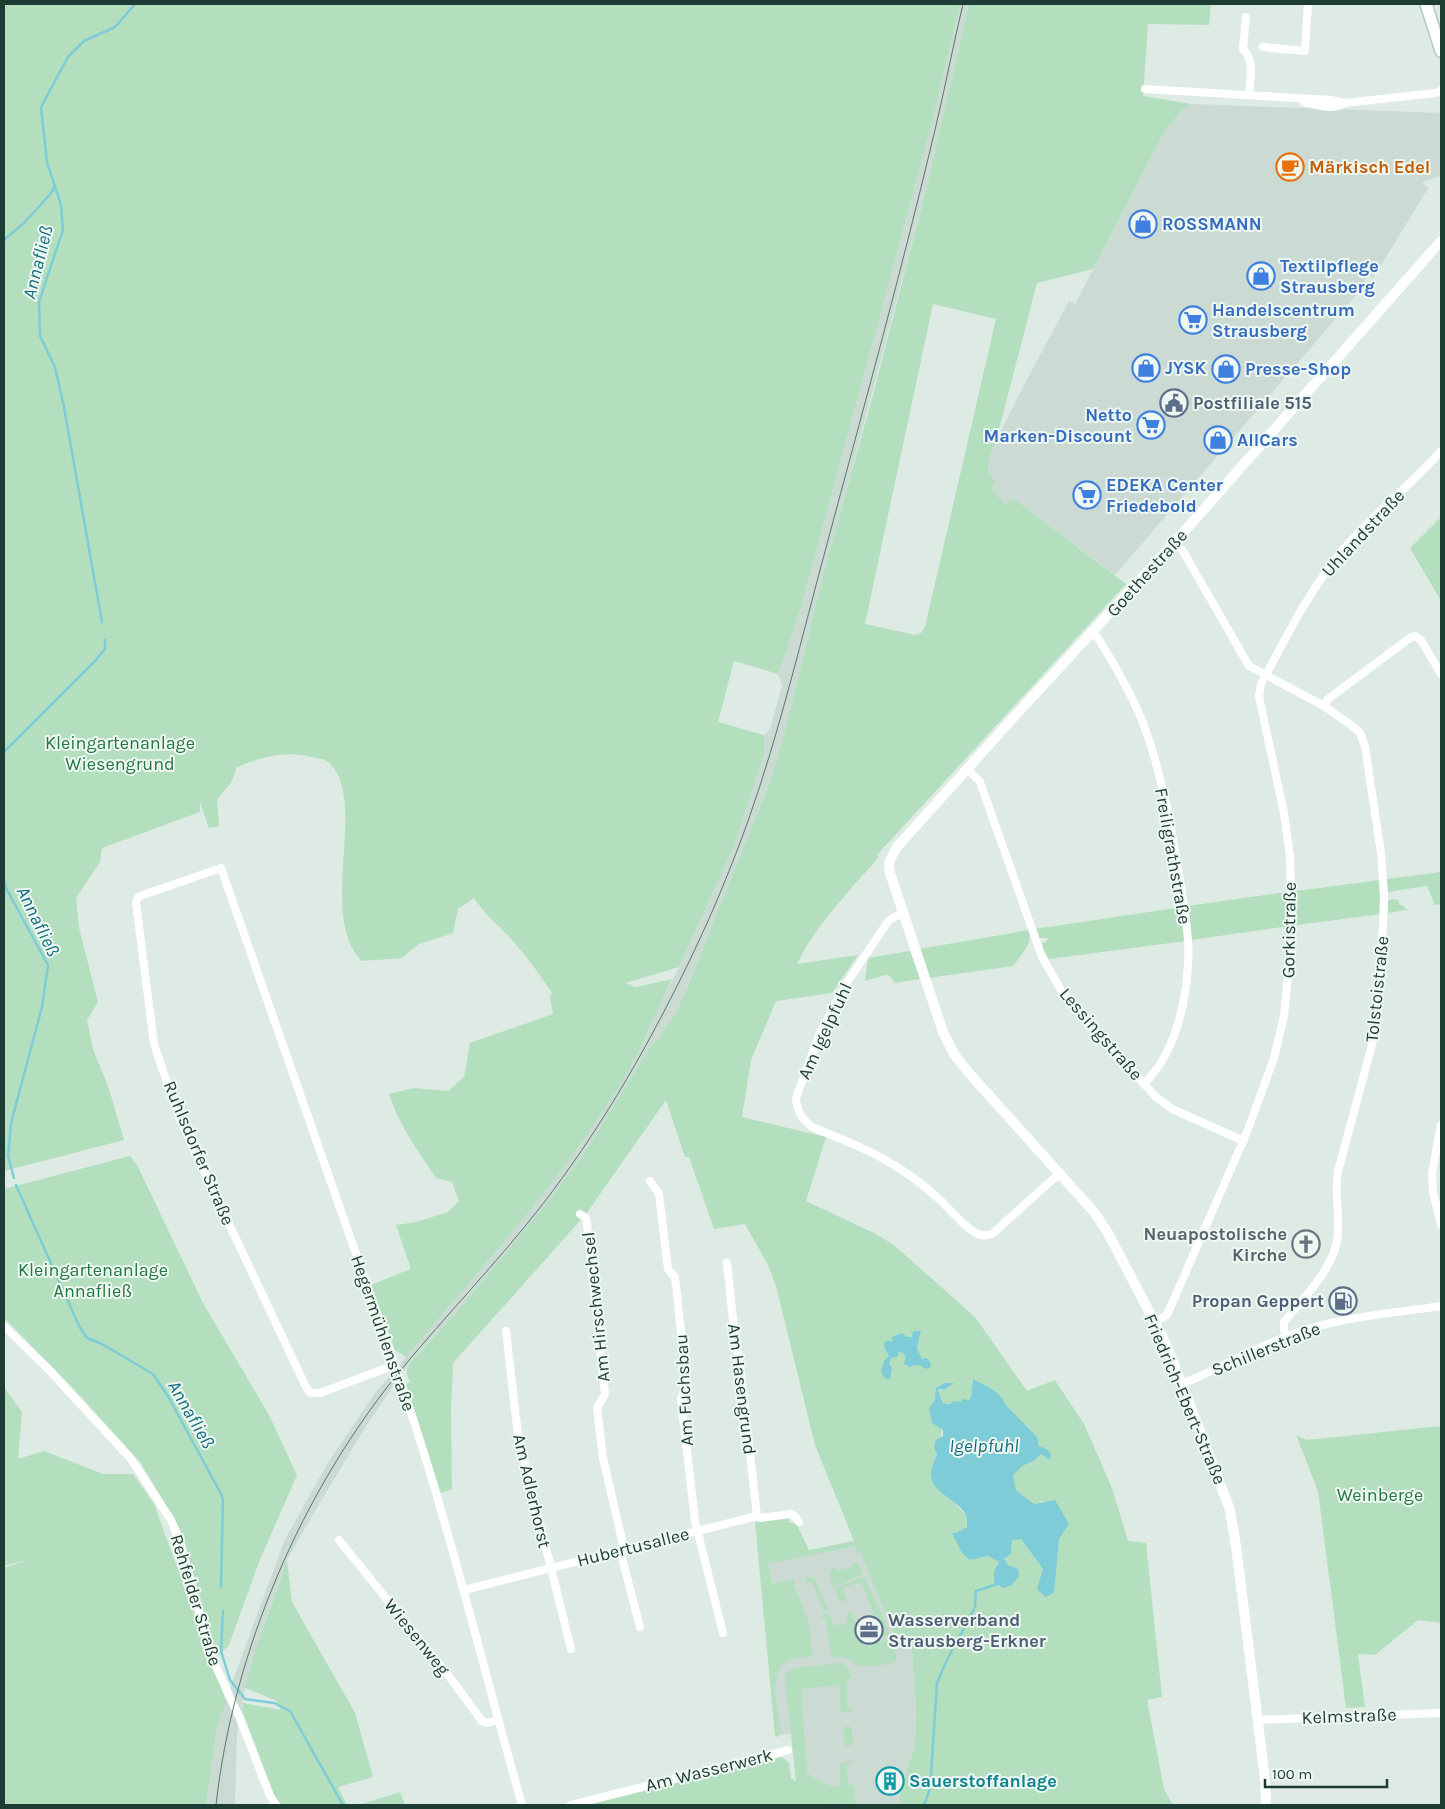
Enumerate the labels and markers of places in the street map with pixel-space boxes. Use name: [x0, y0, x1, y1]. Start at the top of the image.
cafe icon: Märkisch Edel: [1275, 152, 1305, 182]
place label: Märkisch Edel: [1309, 156, 1430, 178]
shop icon: ROSSMANN: [1128, 209, 1158, 239]
place label: ROSSMANN: [1162, 213, 1262, 235]
place label: Textilpflege Strausberg: [1280, 255, 1379, 298]
shop icon: Textilpflege Strausberg: [1246, 261, 1276, 291]
place label: Handelscentrum Strausberg: [1212, 299, 1355, 342]
supermarket icon: Handelscentrum Strausberg: [1178, 305, 1208, 335]
shop icon: JYSK: [1131, 353, 1161, 383]
shop icon: Presse-Shop: [1211, 354, 1241, 384]
place label: JYSK: [1165, 357, 1206, 379]
place label: Presse-Shop: [1245, 358, 1351, 380]
public building icon: Postfiliale 515: [1159, 388, 1189, 418]
place label: Postfiliale 515: [1193, 392, 1312, 414]
place label: Netto Marken-Discount: [983, 404, 1132, 447]
supermarket icon: Netto Marken-Discount: [1136, 410, 1166, 440]
shop icon: AllCars: [1203, 425, 1233, 455]
place label: AllCars: [1237, 429, 1298, 451]
place label: EDEKA Center Friedebold: [1106, 474, 1223, 517]
supermarket icon: EDEKA Center Friedebold: [1072, 480, 1102, 510]
place label: Neuapostolische Kirche: [1144, 1223, 1287, 1266]
church icon: Neuapostolische Kirche: [1291, 1229, 1321, 1259]
fuel station icon: Propan Geppert: [1328, 1286, 1358, 1316]
place label: Propan Geppert: [1192, 1290, 1324, 1312]
place label: Wasserverband Strausberg-Erkner: [888, 1609, 1046, 1652]
office icon: Wasserverband Strausberg-Erkner: [854, 1615, 884, 1645]
building icon: Sauerstoffanlage: [875, 1766, 905, 1796]
place label: Sauerstoffanlage: [909, 1770, 1057, 1792]

